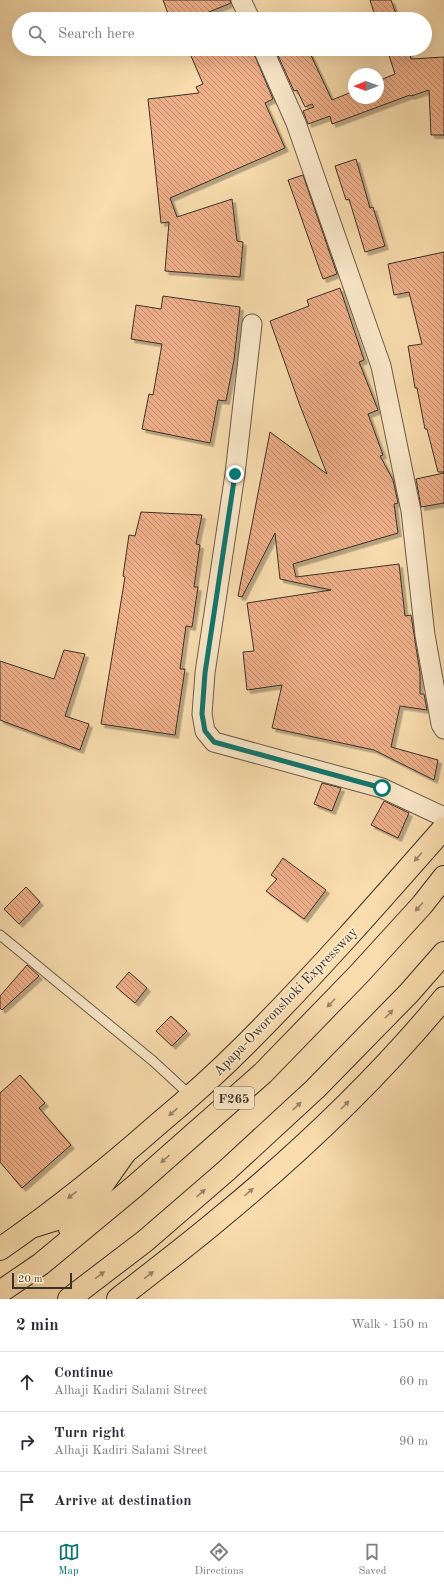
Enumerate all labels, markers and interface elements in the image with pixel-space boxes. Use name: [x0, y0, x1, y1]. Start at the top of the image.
search box: [12, 12, 432, 56]
icon: search: [26, 23, 48, 45]
text: Search here: [58, 27, 135, 42]
north arrow: [348, 68, 384, 104]
route end: [226, 465, 244, 483]
route start: [373, 779, 391, 797]
one-way arrow: [414, 852, 423, 863]
one-way arrow: [415, 903, 424, 912]
street label: Apapa-Oworonshoki Expressway: [211, 924, 361, 1079]
one-way arrow: [326, 998, 336, 1008]
one-way arrow: [384, 1009, 394, 1019]
road number: F265: [214, 1087, 254, 1109]
one-way arrow: [340, 1100, 350, 1110]
one-way arrow: [292, 1101, 302, 1111]
one-way arrow: [167, 1107, 178, 1116]
one-way arrow: [160, 1155, 170, 1164]
one-way arrow: [244, 1188, 255, 1197]
one-way arrow: [195, 1189, 206, 1198]
one-way arrow: [67, 1190, 78, 1199]
one-way arrow: [143, 1270, 154, 1279]
scale bar: [12, 1271, 72, 1290]
one-way arrow: [94, 1271, 105, 1280]
text: 20 m: [18, 1274, 43, 1285]
text: 2 min: [16, 1317, 59, 1334]
text: Walk · 150 m: [351, 1318, 428, 1331]
text: Continue: [54, 1366, 113, 1381]
icon: ahead: [16, 1371, 38, 1393]
text: 60 m: [399, 1375, 428, 1388]
text: Alhaji Kadiri Salami Street: [54, 1384, 208, 1397]
text: Turn right: [54, 1426, 125, 1441]
icon: right: [16, 1431, 38, 1453]
text: 90 m: [399, 1435, 428, 1448]
text: Alhaji Kadiri Salami Street: [54, 1444, 208, 1457]
icon: arrive: [16, 1491, 38, 1513]
text: Arrive at destination: [54, 1494, 192, 1509]
tab: Map: [58, 1541, 80, 1579]
tab: Directions: [195, 1541, 243, 1579]
tab: Saved: [358, 1541, 386, 1579]

